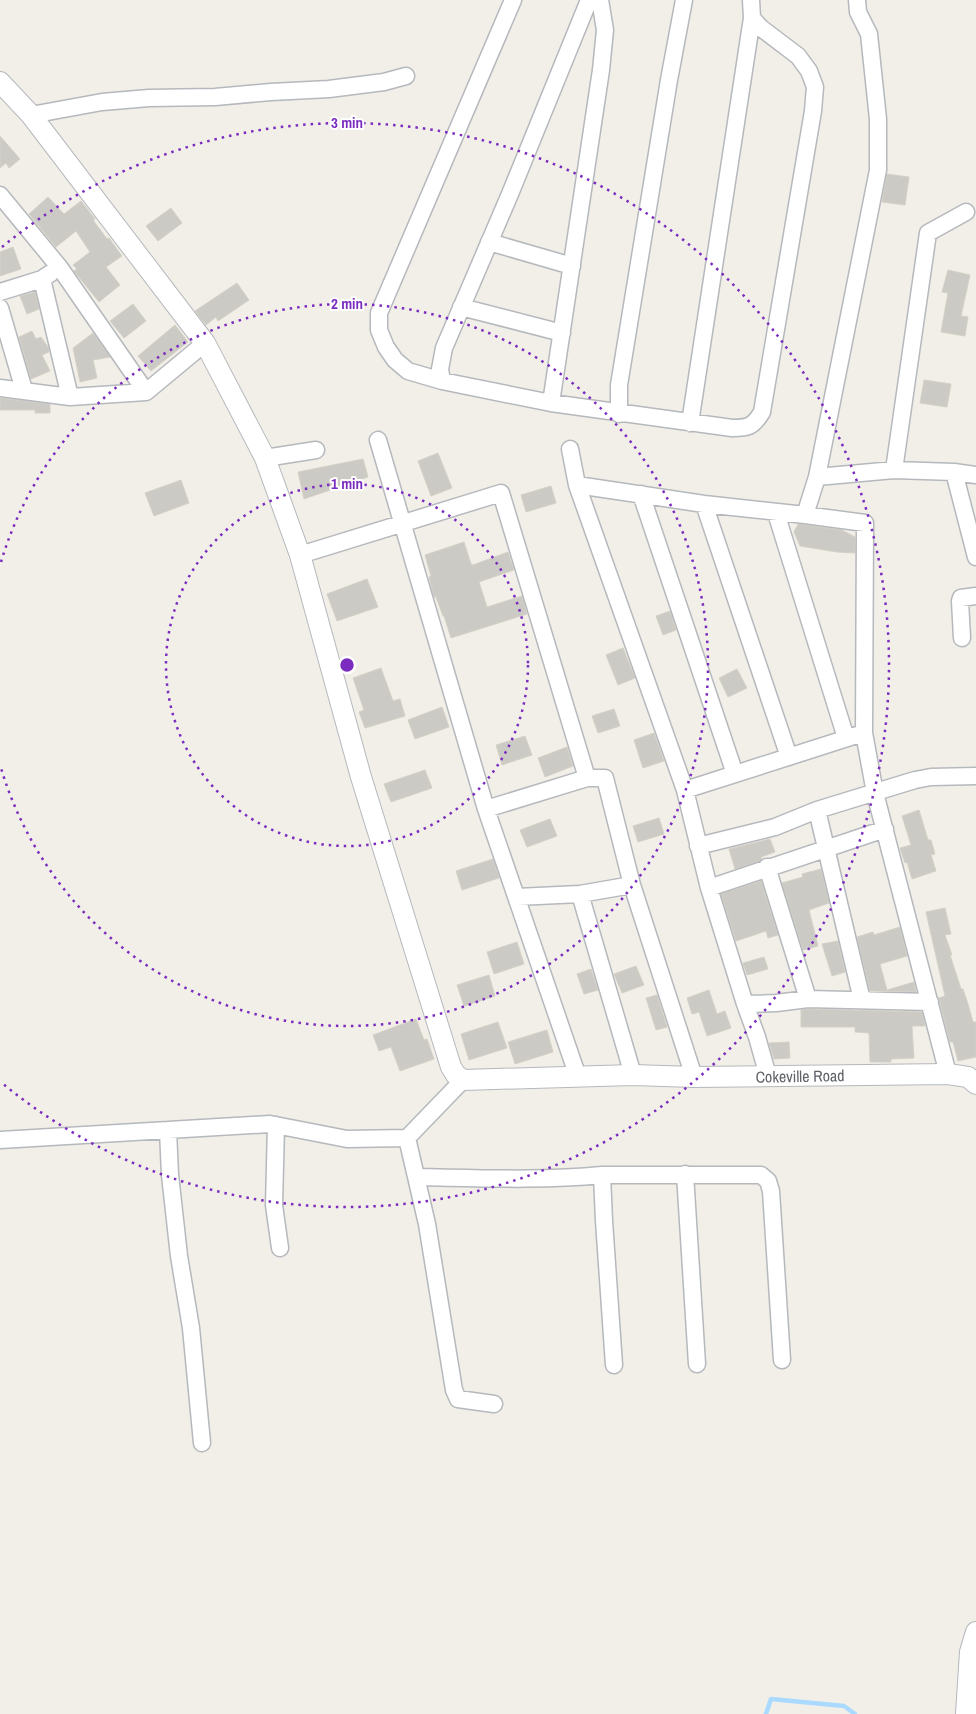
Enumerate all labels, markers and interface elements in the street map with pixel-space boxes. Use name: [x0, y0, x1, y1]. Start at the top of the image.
text: 3 min: [331, 112, 363, 133]
text: 2 min: [331, 293, 363, 314]
text: 1 min: [331, 473, 363, 494]
centre of rings: [338, 656, 356, 674]
street label: Cokeville Road: [755, 1064, 845, 1088]

